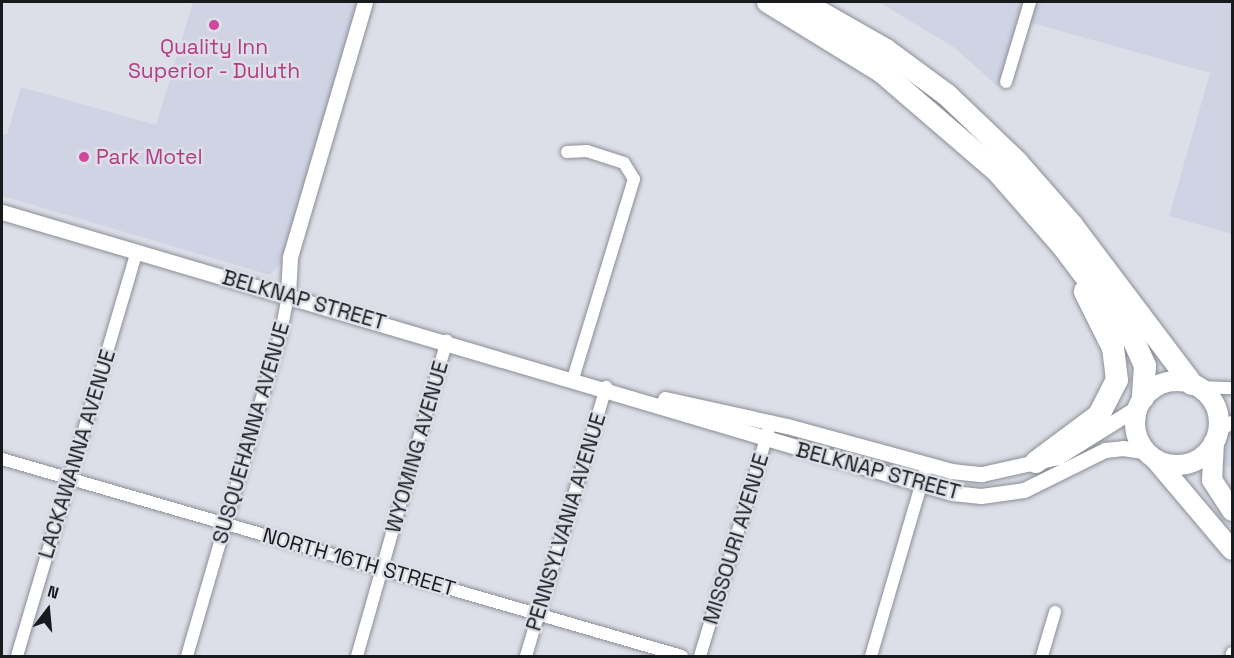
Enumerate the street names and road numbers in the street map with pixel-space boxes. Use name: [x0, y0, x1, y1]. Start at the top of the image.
street label: BELKNAP STREET: [219, 265, 389, 335]
street label: SUSQUEHANNA AVENUE: [207, 319, 295, 547]
street label: LACKAWANNA AVENUE: [33, 346, 121, 562]
street label: WYOMING AVENUE: [380, 358, 454, 536]
street label: PENNSYLVANIA AVENUE: [521, 410, 611, 634]
street label: BELKNAP STREET: [793, 437, 963, 505]
street label: MISSOURI AVENUE: [698, 450, 774, 628]
street label: NORTH 16TH STREET: [260, 522, 458, 602]

